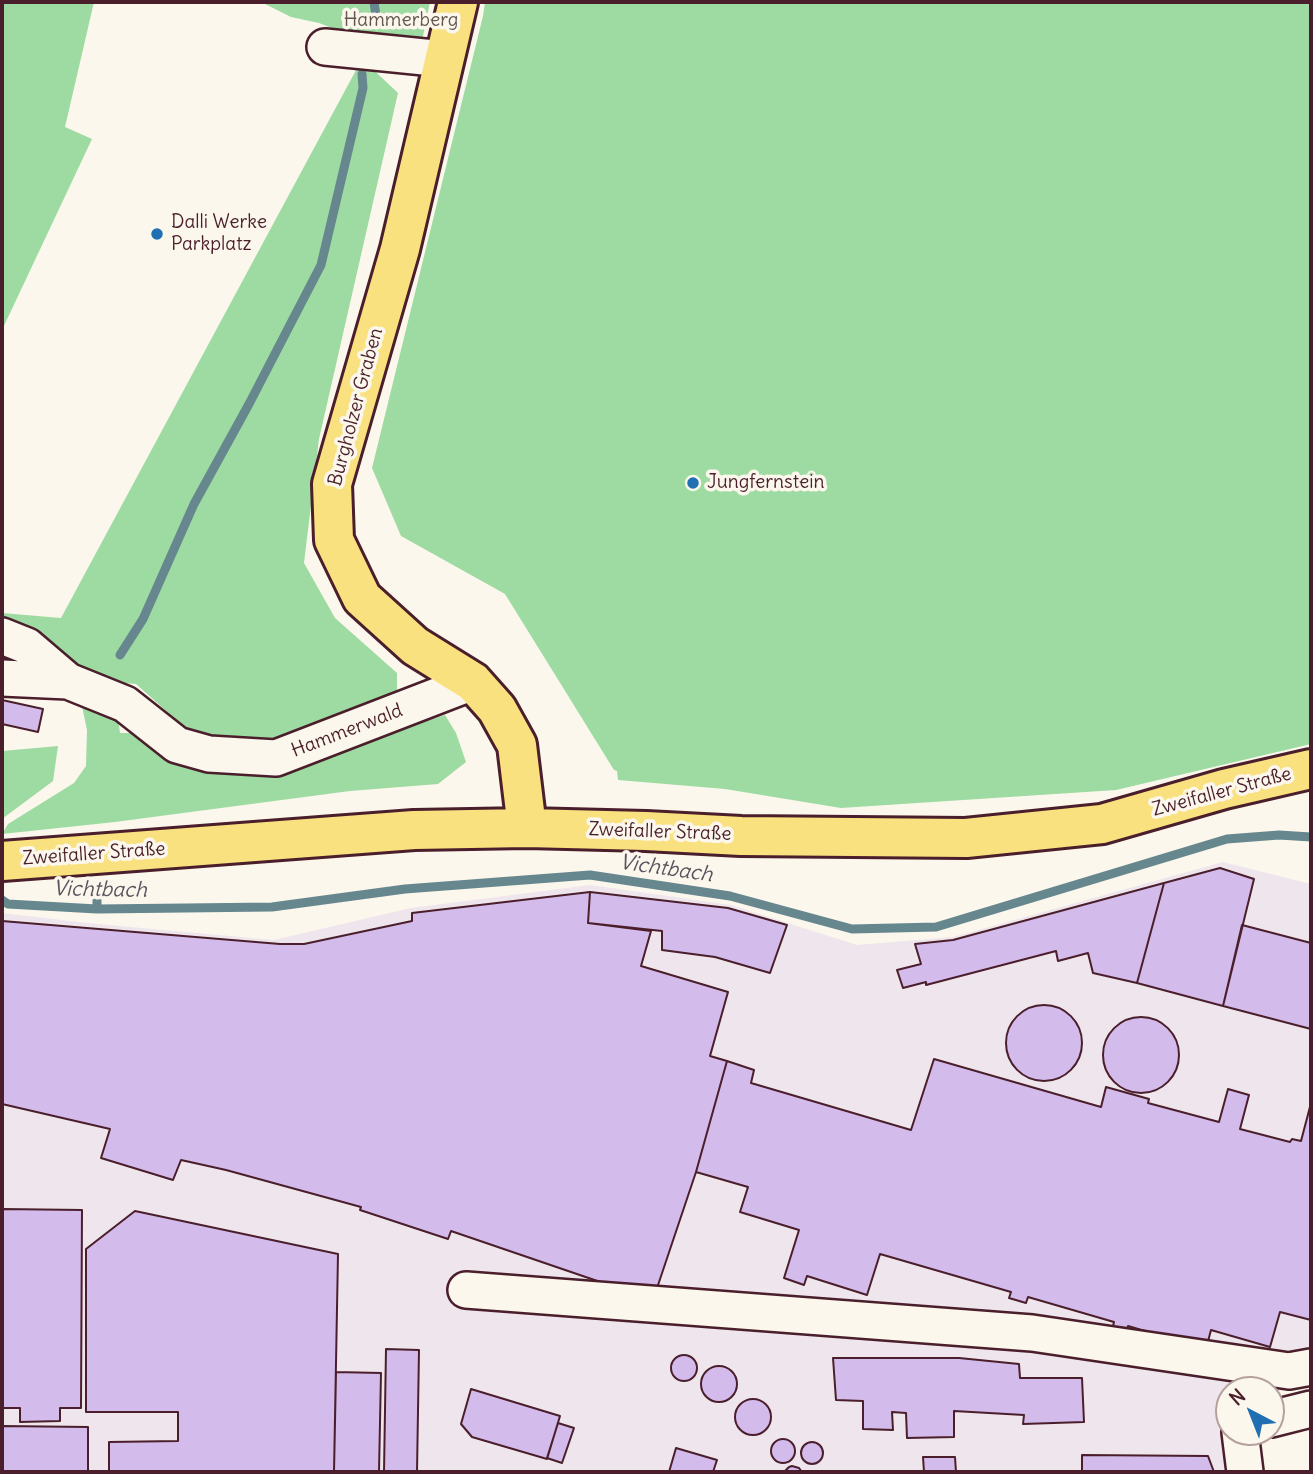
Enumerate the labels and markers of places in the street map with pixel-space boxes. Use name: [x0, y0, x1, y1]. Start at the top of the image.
place label: Dalli Werke Parkplatz: [171, 212, 267, 256]
marker: Dalli Werke Parkplatz: [149, 226, 165, 242]
place label: Jungfernstein: [707, 472, 824, 494]
marker: Jungfernstein: [685, 475, 701, 491]

